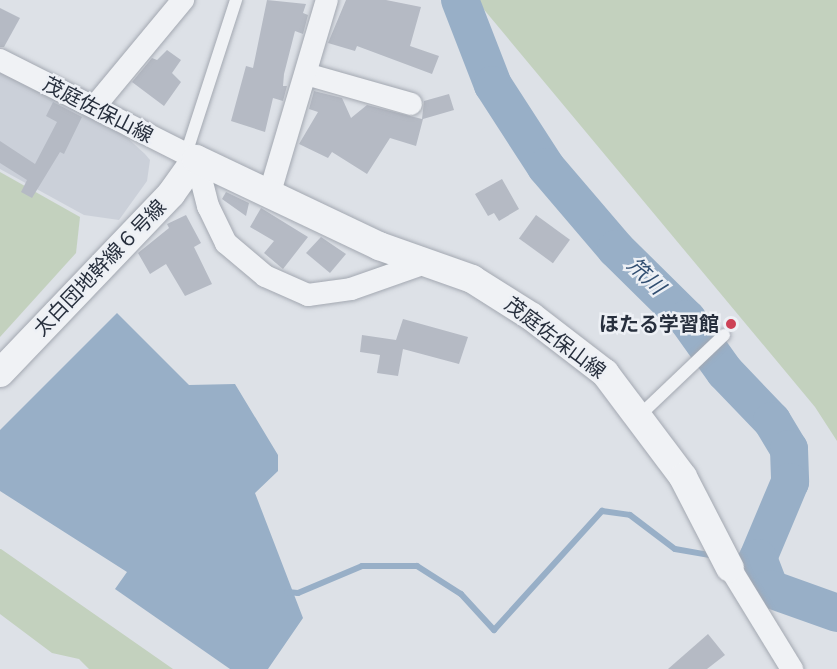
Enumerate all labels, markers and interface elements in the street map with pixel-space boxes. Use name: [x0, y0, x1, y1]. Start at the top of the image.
street label: 茂庭佐保山線: [39, 72, 157, 148]
street label: 太白団地幹線６号線: [29, 195, 171, 341]
water label: 笊川: [622, 252, 670, 300]
street label: 茂庭佐保山線: [500, 292, 610, 384]
place label: ほたる学習館: [599, 312, 719, 336]
marker: ほたる学習館: [724, 317, 738, 331]

